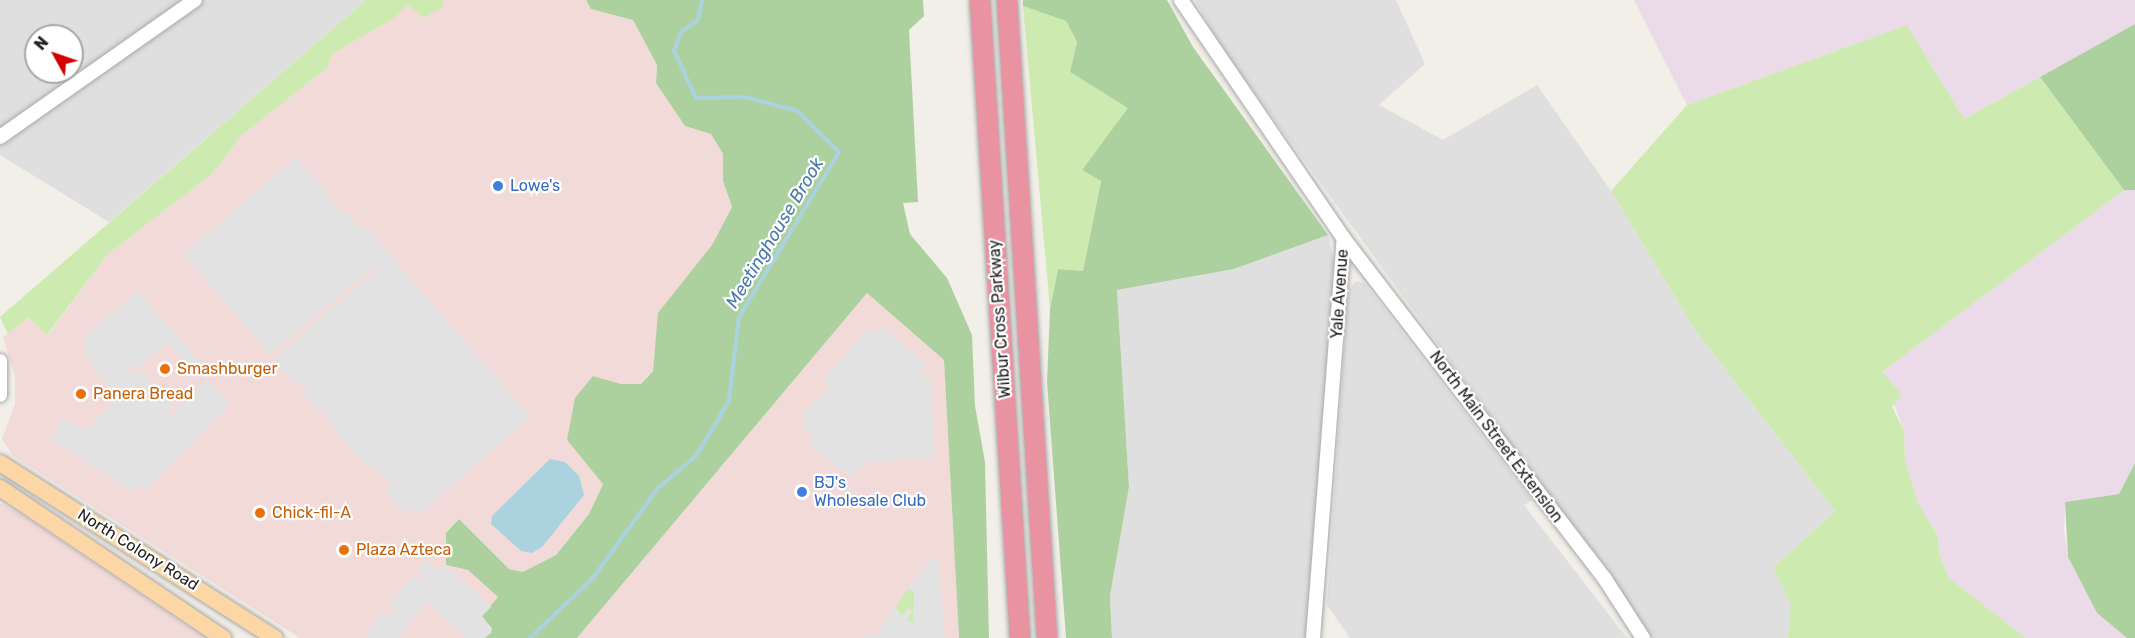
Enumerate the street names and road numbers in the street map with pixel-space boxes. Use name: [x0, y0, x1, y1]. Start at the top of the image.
street label: Wilbur Cross Parkway: [985, 239, 1015, 399]
street label: Yale Avenue: [1327, 248, 1353, 340]
street label: North Main Street Extension: [1425, 348, 1567, 526]
street label: North Colony Road: [74, 505, 202, 595]

